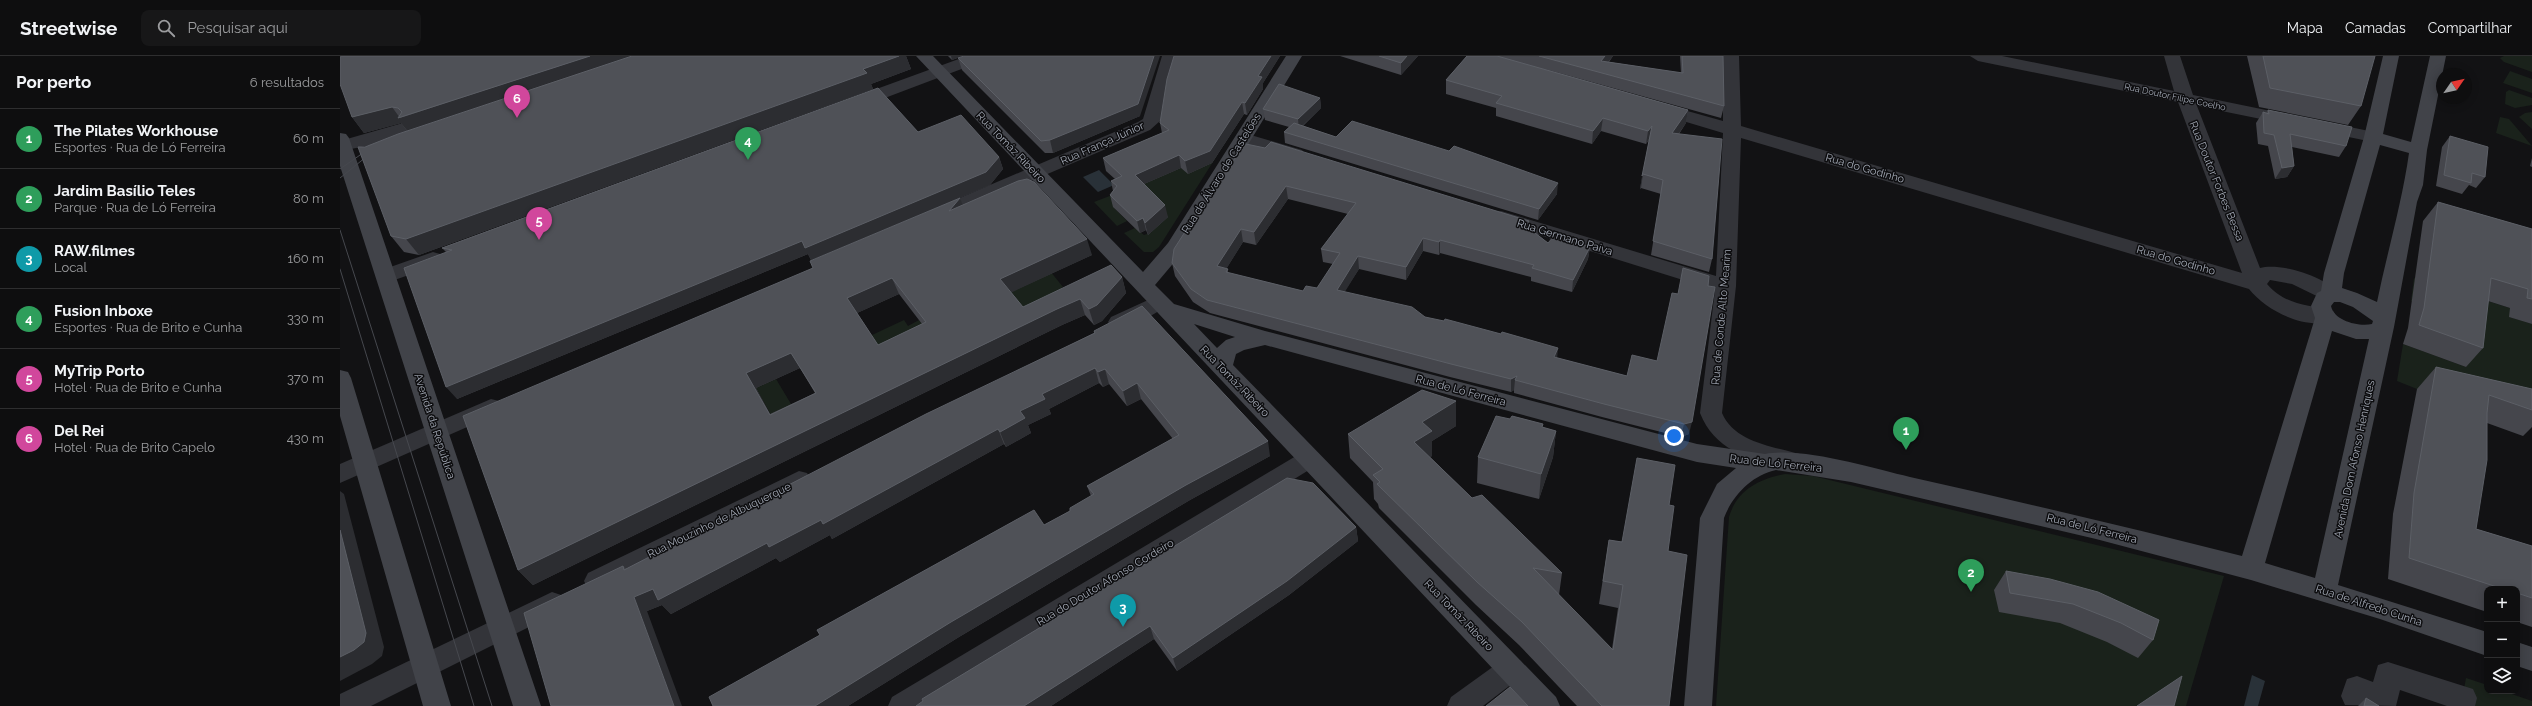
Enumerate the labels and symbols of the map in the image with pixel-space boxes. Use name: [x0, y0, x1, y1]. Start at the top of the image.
north arrow: [2436, 68, 2472, 104]
street label: Rua Doutor Filipe Coelho: [2123, 81, 2227, 113]
pin: 6: [504, 85, 530, 118]
street label: Rua Tomáz Ribeiro: [973, 109, 1048, 186]
street label: Rua de Álvaro de Castelões: [1178, 110, 1264, 236]
street label: Rua França Júnior: [1058, 119, 1146, 168]
street label: Rua Doutor Forbes Bessa: [2186, 119, 2247, 243]
pin: 4: [735, 127, 761, 160]
street label: Rua do Godinho: [1824, 151, 1906, 186]
pin: 5: [526, 207, 552, 240]
street label: Rua Germano Paiva: [1515, 217, 1614, 258]
street label: Rua do Godinho: [2135, 243, 2217, 278]
street label: Rua de Conde Alto Mearim: [1709, 248, 1734, 386]
street label: Rua Tomáz Ribeiro: [1197, 343, 1272, 420]
street label: Avenida da República: [411, 372, 458, 481]
street label: Rua de Ló Ferreira: [1414, 372, 1507, 409]
street label: Avenida Dom Afonso Henriques: [2331, 379, 2378, 539]
pin: 1: [1893, 417, 1919, 450]
your location: [1664, 426, 1684, 446]
street label: Rua de Ló Ferreira: [1729, 452, 1823, 475]
street label: Rua Mouzinho de Albuquerque: [645, 480, 793, 561]
street label: Rua de Ló Ferreira: [2045, 511, 2139, 546]
street label: Rua do Doutor Afonso Cordeiro: [1034, 536, 1177, 629]
pin: 2: [1958, 559, 1984, 592]
street label: Rua Tomáz Ribeiro: [1421, 577, 1496, 654]
street label: Rua de Alfredo Cunha: [2314, 582, 2424, 629]
pin: 3: [1110, 594, 1136, 627]

